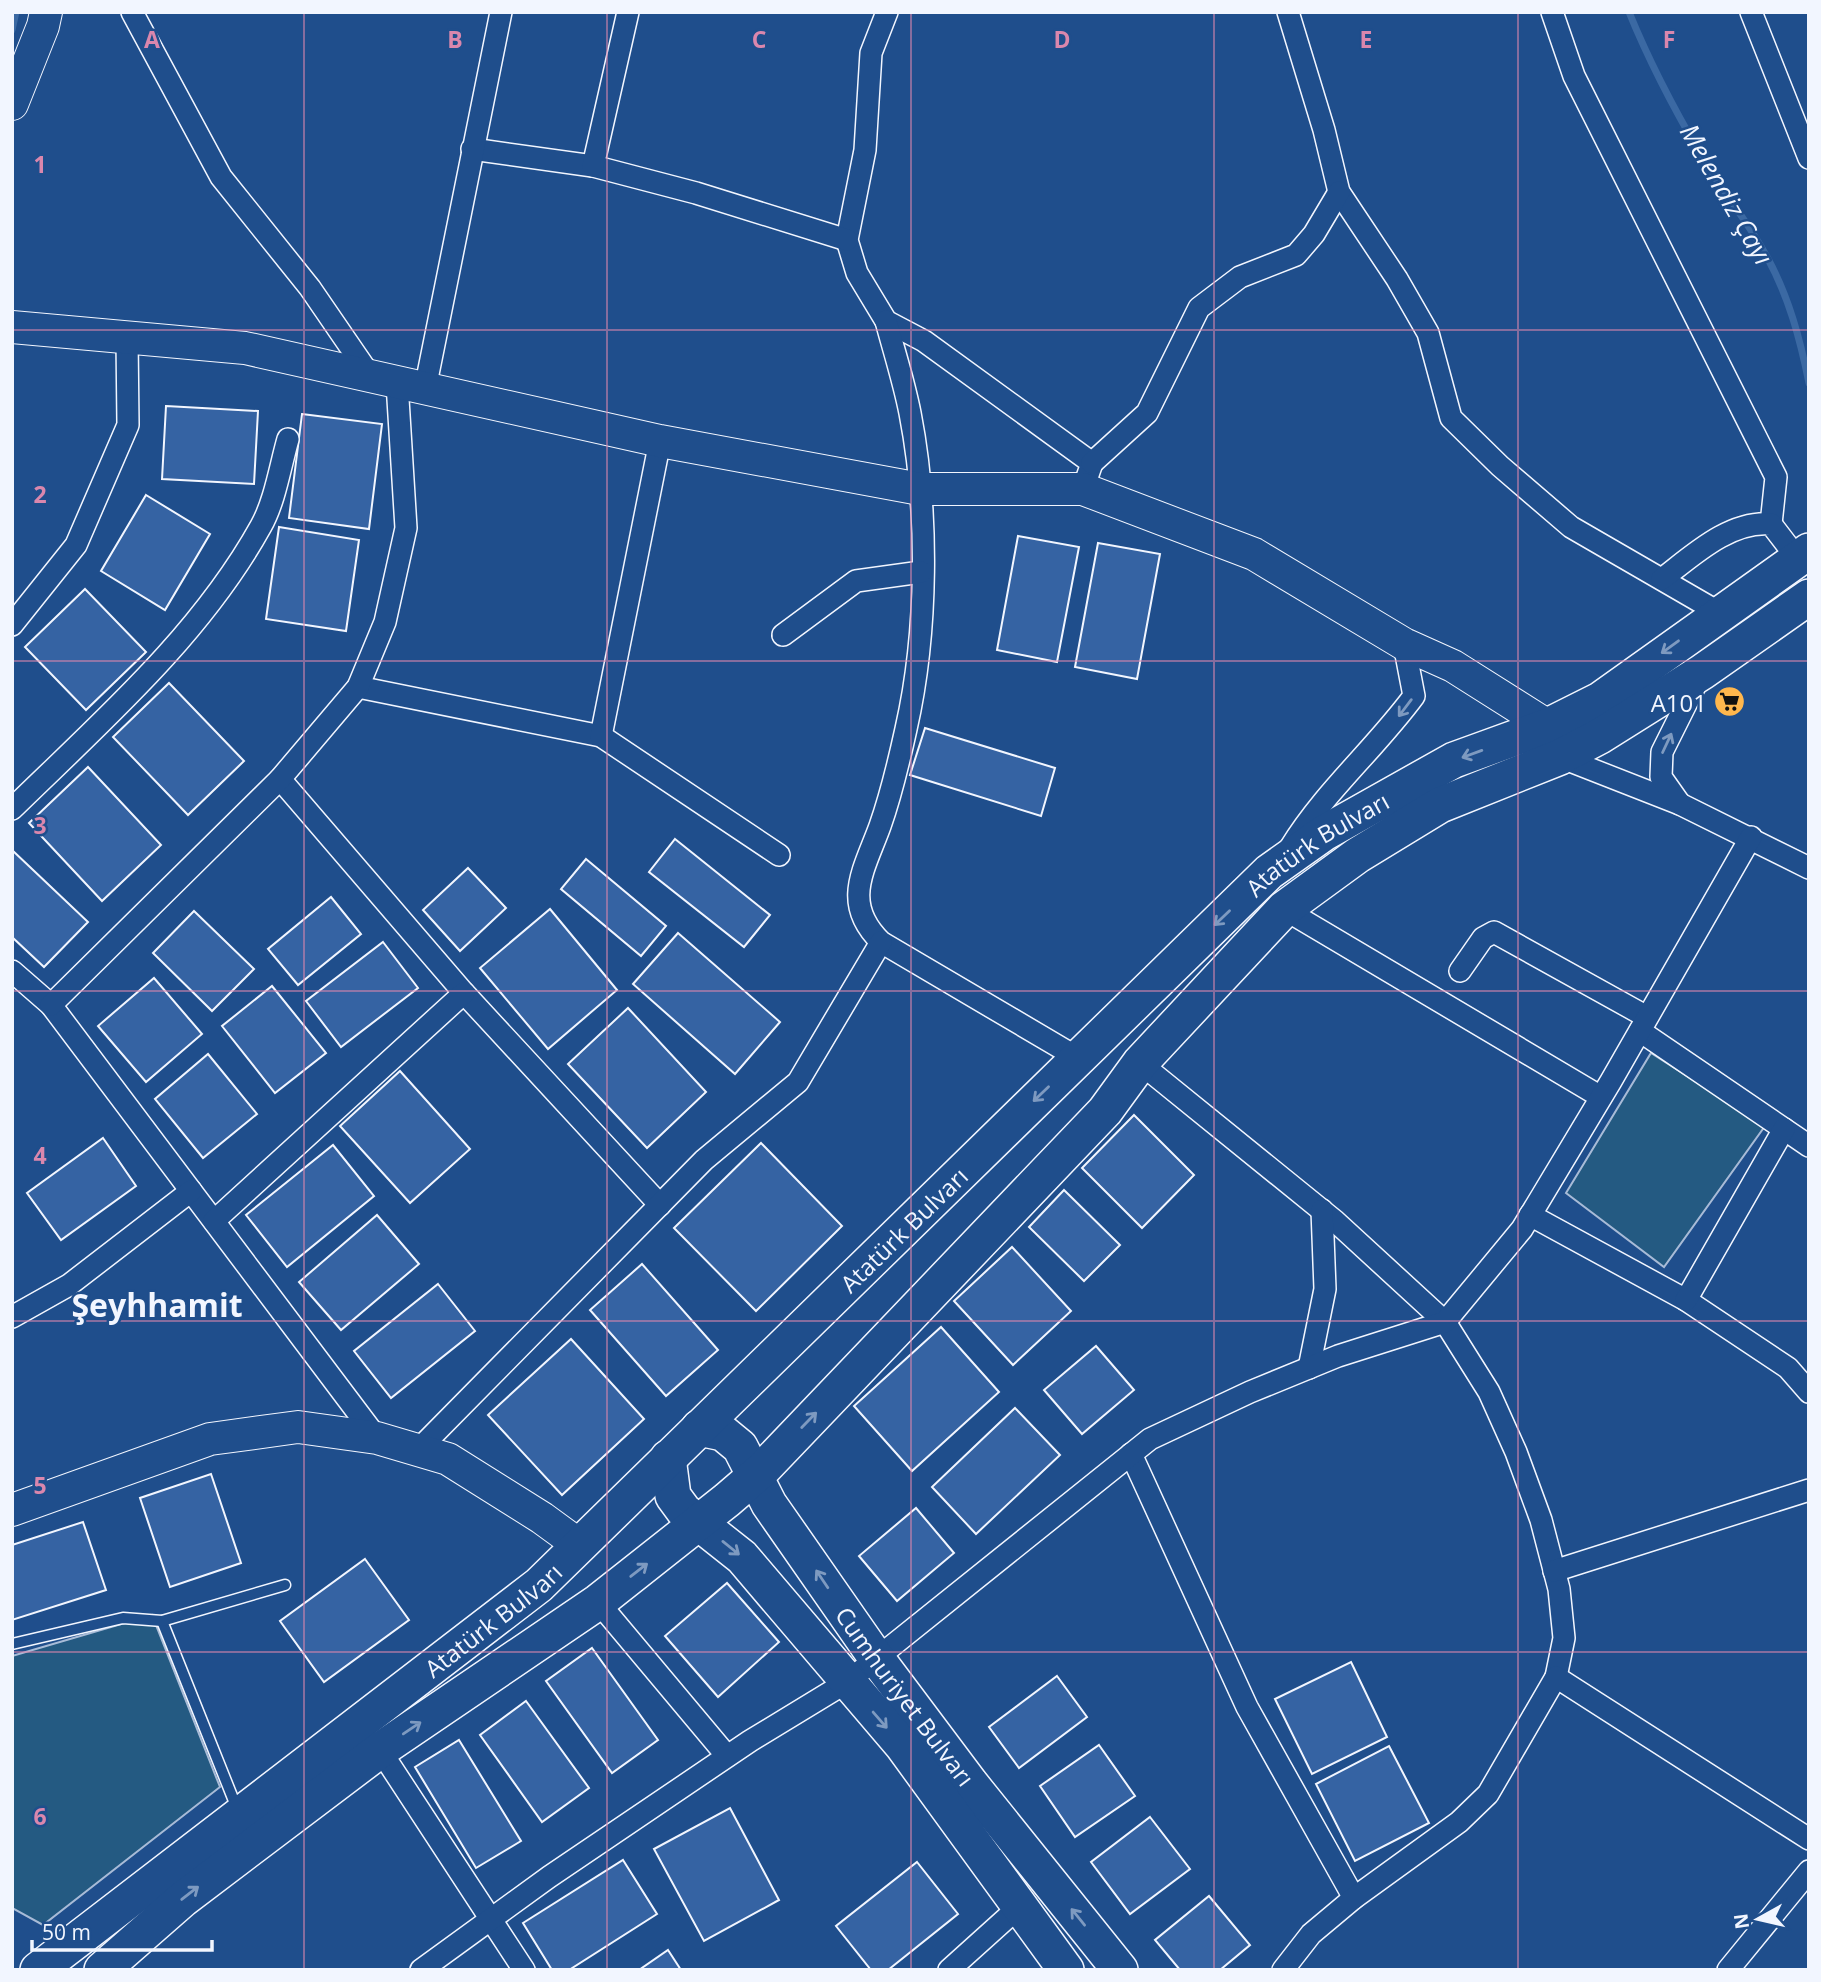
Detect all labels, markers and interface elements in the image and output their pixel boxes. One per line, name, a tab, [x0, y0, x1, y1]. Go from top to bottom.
text: A	[144, 23, 160, 55]
text: B	[447, 23, 463, 55]
text: C	[752, 23, 766, 55]
text: D	[1053, 23, 1071, 55]
text: E	[1360, 23, 1372, 55]
text: F	[1663, 23, 1675, 55]
water label: Melendiz Çayı	[1672, 117, 1782, 271]
text: 1	[33, 148, 47, 180]
text: 2	[33, 478, 47, 510]
one-way arrow	[1661, 640, 1680, 654]
supermarket icon: A101	[1713, 685, 1747, 719]
place label: A101	[1651, 686, 1707, 719]
one-way arrow	[1398, 699, 1413, 718]
one-way arrow	[1661, 733, 1674, 754]
one-way arrow	[1461, 749, 1483, 761]
street label: Atatürk Bulvarı	[1238, 784, 1394, 903]
text: 3	[33, 809, 47, 841]
one-way arrow	[1213, 909, 1230, 926]
one-way arrow	[1033, 1085, 1050, 1102]
text: 4	[33, 1139, 47, 1171]
street label: Atatürk Bulvarı	[832, 1159, 974, 1299]
district label: Şeyhhamit	[71, 1283, 243, 1326]
one-way arrow	[801, 1412, 818, 1429]
text: 5	[33, 1469, 47, 1501]
one-way arrow	[722, 1540, 740, 1556]
street label: Atatürk Bulvarı	[417, 1555, 569, 1684]
one-way arrow	[629, 1563, 648, 1578]
one-way arrow	[815, 1570, 829, 1589]
street label: Cumhuriyet Bulvarı	[829, 1600, 983, 1792]
one-way arrow	[872, 1711, 888, 1729]
one-way arrow	[402, 1721, 421, 1735]
text: 6	[33, 1800, 47, 1832]
north arrow	[1723, 1884, 1793, 1954]
one-way arrow	[181, 1886, 199, 1901]
one-way arrow	[1070, 1908, 1085, 1926]
scale bar	[32, 1909, 212, 1953]
text: N	[1727, 1912, 1755, 1931]
text: 50 m	[42, 1918, 91, 1946]

